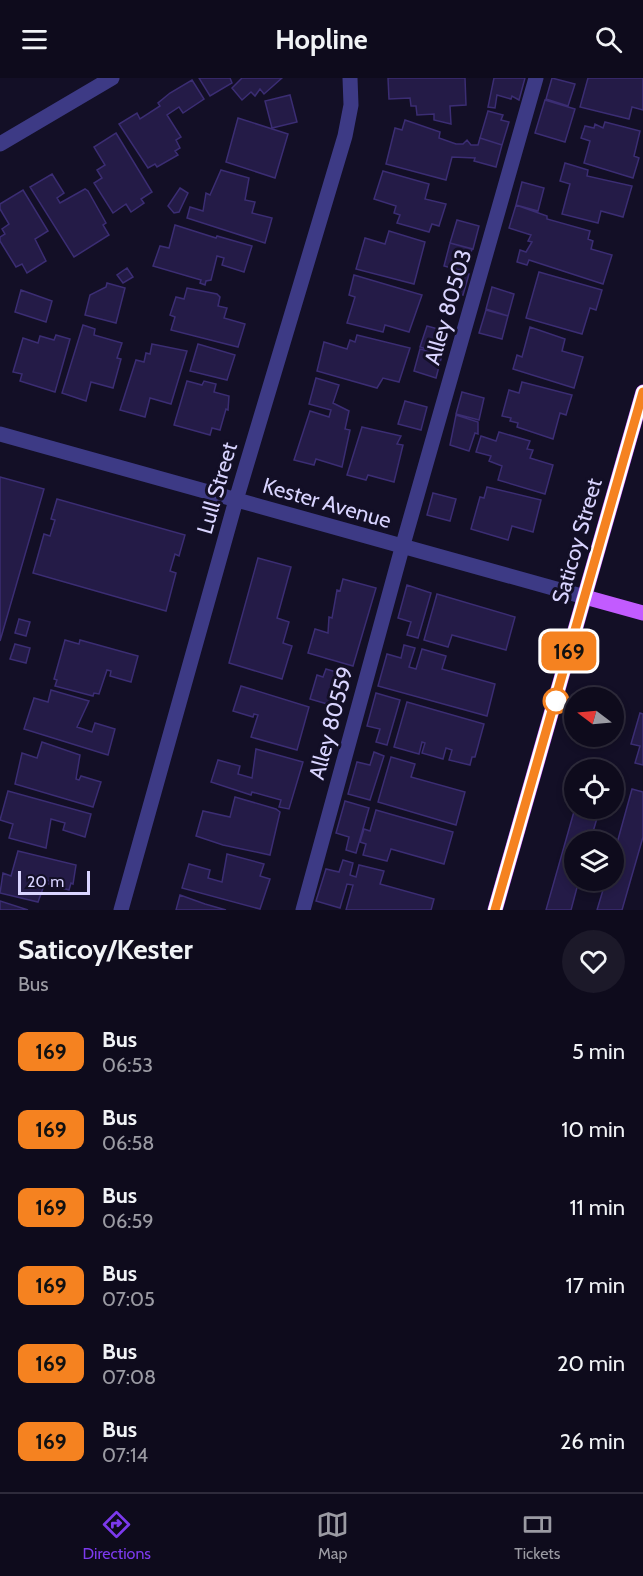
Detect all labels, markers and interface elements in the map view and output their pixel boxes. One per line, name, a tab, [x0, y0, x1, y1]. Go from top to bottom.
icon: menu	[18, 23, 51, 56]
text: Hopline	[275, 23, 368, 56]
icon: search	[592, 23, 625, 56]
street label: Alley 80503	[419, 246, 477, 368]
street label: Lull Street	[191, 438, 243, 537]
street label: Kester Avenue	[260, 472, 394, 534]
street label: Saticoy Street	[546, 474, 608, 607]
line badge: 169	[534, 632, 604, 670]
text: 169	[553, 639, 585, 664]
street label: Alley 80559	[303, 664, 359, 782]
north arrow	[564, 687, 624, 747]
map controls	[564, 687, 624, 891]
unlabelled marker	[543, 688, 569, 714]
button: locate	[564, 759, 624, 819]
button: layers	[564, 831, 624, 891]
scale bar	[18, 868, 90, 896]
text: 20 m	[27, 872, 64, 891]
button: heart	[562, 930, 625, 993]
text: Saticoy/Kester	[18, 932, 193, 966]
text: Bus	[18, 972, 49, 996]
text: Bus	[102, 1026, 137, 1053]
text: 5 min	[572, 1038, 625, 1065]
text: 169	[35, 1039, 67, 1064]
text: 06:53	[102, 1053, 153, 1077]
text: Bus	[102, 1104, 137, 1131]
text: 10 min	[561, 1116, 625, 1143]
text: 169	[35, 1117, 67, 1142]
text: 06:58	[102, 1131, 154, 1155]
text: Bus	[102, 1182, 137, 1209]
text: 11 min	[569, 1194, 625, 1221]
text: 169	[35, 1195, 67, 1220]
text: 06:59	[102, 1209, 154, 1233]
text: Bus	[102, 1260, 137, 1287]
text: 17 min	[566, 1272, 625, 1299]
text: 169	[35, 1273, 67, 1298]
text: 07:05	[102, 1287, 155, 1311]
text: Bus	[102, 1338, 137, 1365]
text: 20 min	[557, 1350, 625, 1377]
text: 169	[35, 1351, 67, 1376]
text: 07:08	[102, 1365, 156, 1389]
text: Bus	[102, 1416, 137, 1443]
text: 26 min	[560, 1428, 625, 1455]
text: 169	[35, 1429, 67, 1454]
text: 07:14	[102, 1443, 148, 1467]
tab: Directions	[83, 1508, 151, 1563]
tab: Map	[316, 1508, 349, 1563]
tab: Tickets	[514, 1508, 560, 1563]

